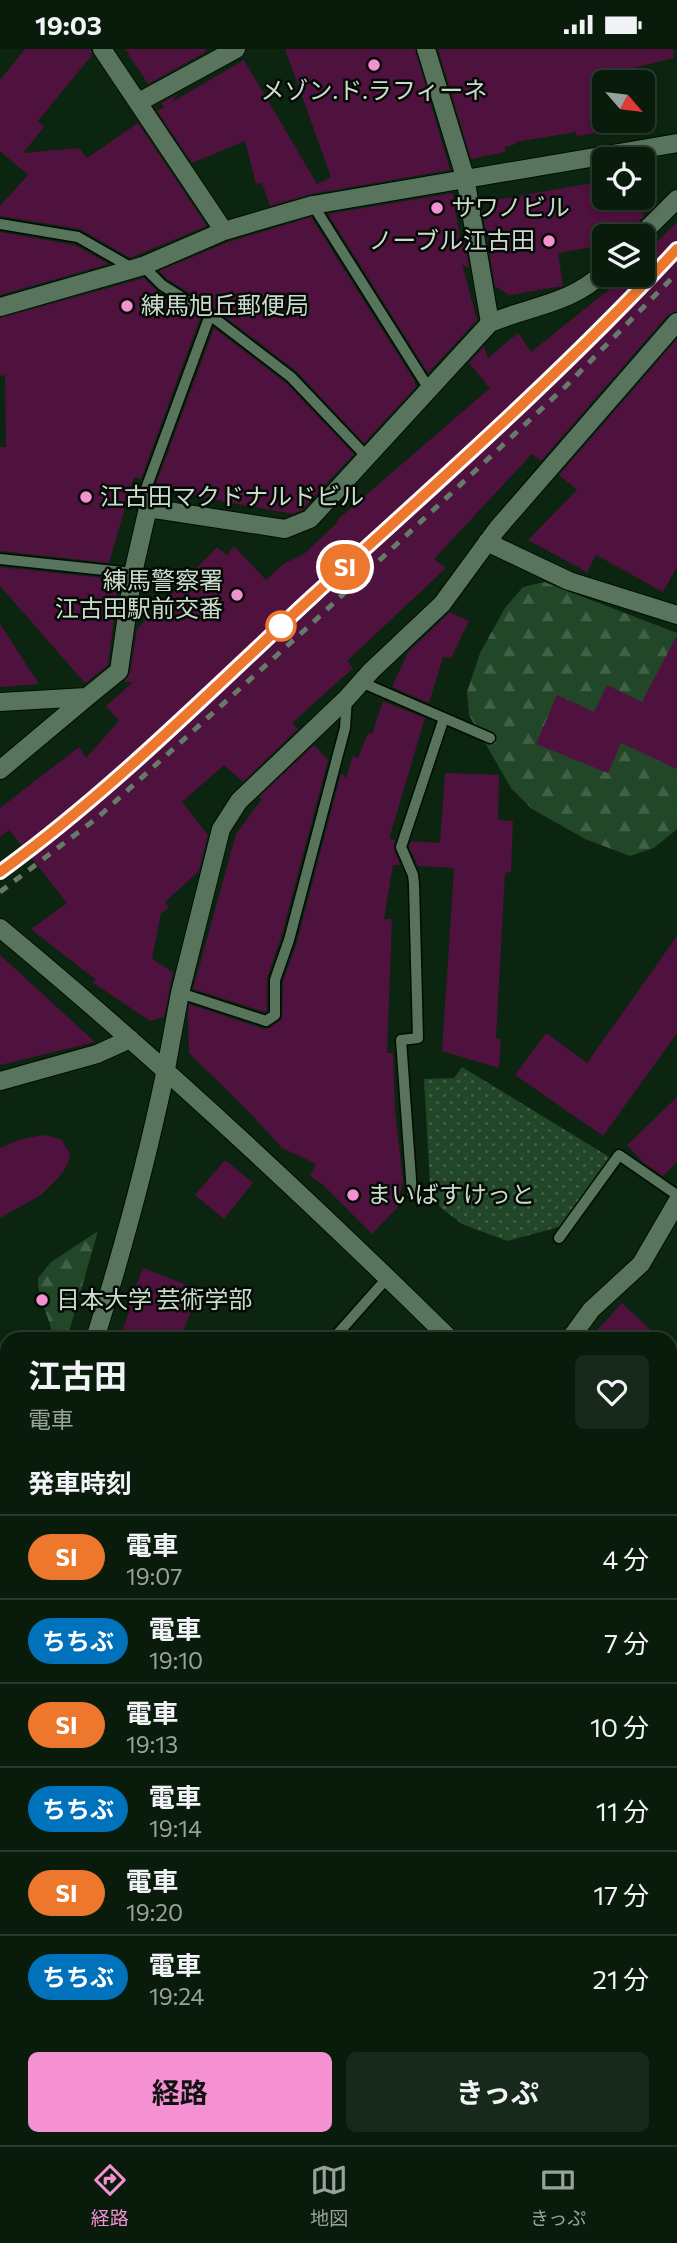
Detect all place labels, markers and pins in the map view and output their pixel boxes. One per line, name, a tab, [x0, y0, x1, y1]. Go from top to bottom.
marker: メゾン.ド.ラフィーネ	[366, 57, 382, 73]
place label: メゾン.ド.ラフィーネ	[261, 75, 487, 104]
place label: サワノビル	[451, 192, 570, 221]
marker: サワノビル	[429, 200, 445, 216]
place label: ノーブル江古田	[368, 225, 535, 254]
marker: ノーブル江古田	[541, 233, 557, 249]
place label: 練馬旭丘郵便局	[141, 290, 309, 319]
marker: 練馬旭丘郵便局	[119, 298, 135, 314]
place label: 江古田マクドナルドビル	[100, 481, 364, 510]
marker: 江古田マクドナルドビル	[78, 489, 94, 505]
place label: 練馬警察署 江古田駅前交番	[55, 565, 223, 622]
marker: 練馬警察署 江古田駅前交番	[229, 587, 245, 603]
unlabelled marker	[266, 611, 296, 641]
place label: まいばすけっと	[367, 1179, 535, 1208]
marker: まいばすけっと	[345, 1187, 361, 1203]
place label: 日本大学 芸術学部	[56, 1284, 253, 1313]
marker: 日本大学 芸術学部	[34, 1292, 50, 1308]

